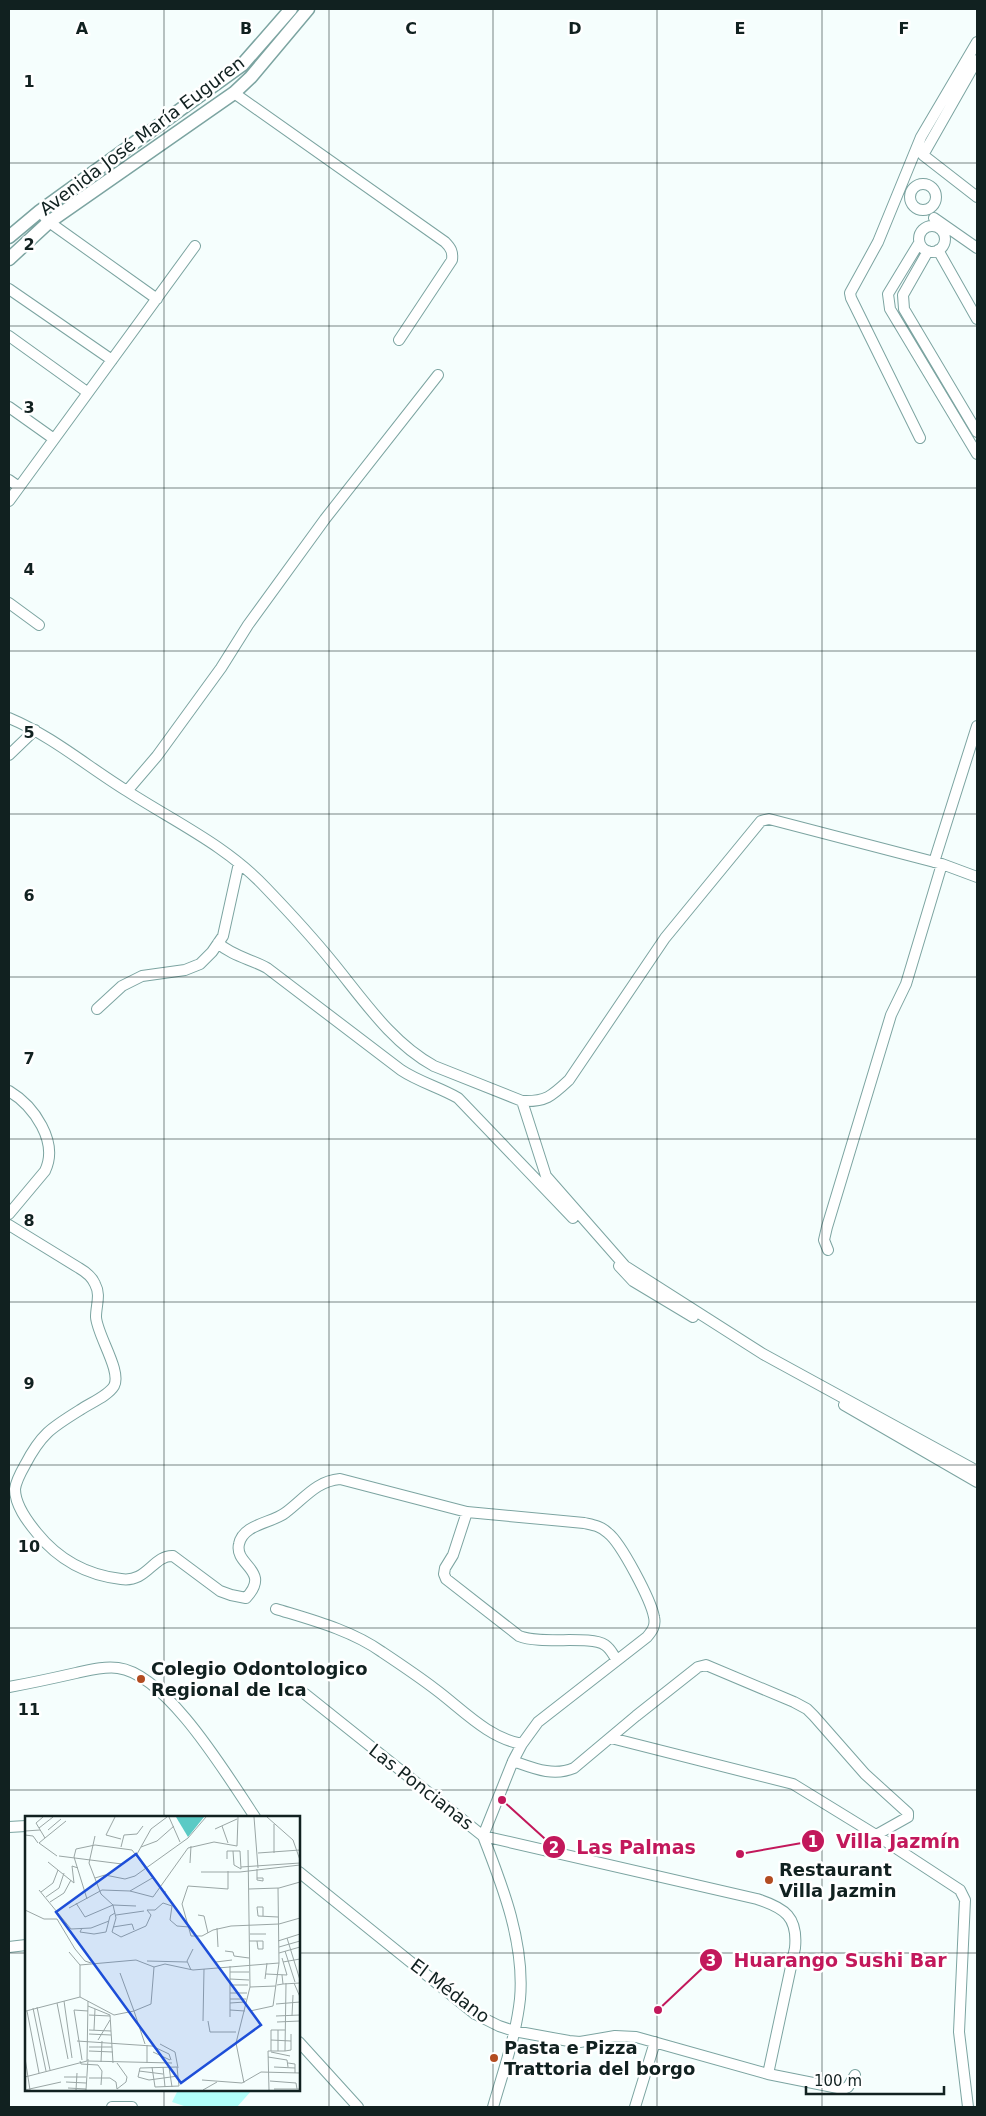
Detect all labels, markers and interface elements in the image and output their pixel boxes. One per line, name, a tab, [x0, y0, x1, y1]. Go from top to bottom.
text: A	[76, 19, 89, 38]
text: B	[240, 19, 252, 38]
text: C	[405, 19, 417, 38]
text: D	[568, 19, 582, 38]
text: E	[735, 19, 745, 38]
text: F	[899, 19, 909, 38]
street label: Avenida José María Euguren	[35, 52, 248, 219]
text: 1	[23, 72, 35, 91]
text: 2	[23, 235, 35, 254]
text: 3	[23, 398, 35, 417]
text: 4	[23, 560, 35, 579]
text: 5	[23, 723, 35, 742]
text: 6	[23, 886, 35, 905]
text: 7	[23, 1049, 35, 1068]
text: 8	[23, 1211, 35, 1230]
text: 9	[23, 1374, 35, 1393]
text: 10	[18, 1537, 40, 1556]
place label: Colegio Odontologico Regional de Ica	[151, 1658, 368, 1700]
marker: Colegio Odontologico Regional de Ica	[135, 1673, 147, 1685]
text: 11	[18, 1700, 40, 1719]
street label: Las Poncianas	[365, 1739, 478, 1834]
inset map	[25, 1816, 300, 2091]
callout: Villa Jazmín	[801, 1824, 970, 1858]
callout: Las Palmas	[542, 1830, 706, 1864]
text: Villa Jazmín	[836, 1830, 960, 1852]
text: 1	[808, 1833, 818, 1851]
text: Las Palmas	[576, 1836, 696, 1858]
text: 2	[549, 1839, 559, 1857]
place label: Restaurant Villa Jazmin	[779, 1859, 897, 1901]
marker: Restaurant Villa Jazmin	[763, 1874, 775, 1886]
callout: Huarango Sushi Bar	[699, 1943, 957, 1977]
text: Huarango Sushi Bar	[733, 1949, 947, 1971]
text: 3	[706, 1952, 716, 1970]
street label: El Médano	[407, 1954, 494, 2027]
place label: Pasta e Pizza Trattoria del borgo	[504, 2037, 695, 2079]
marker: Pasta e Pizza Trattoria del borgo	[488, 2052, 500, 2064]
scale bar	[806, 2064, 944, 2096]
text: 100 m	[814, 2072, 862, 2090]

